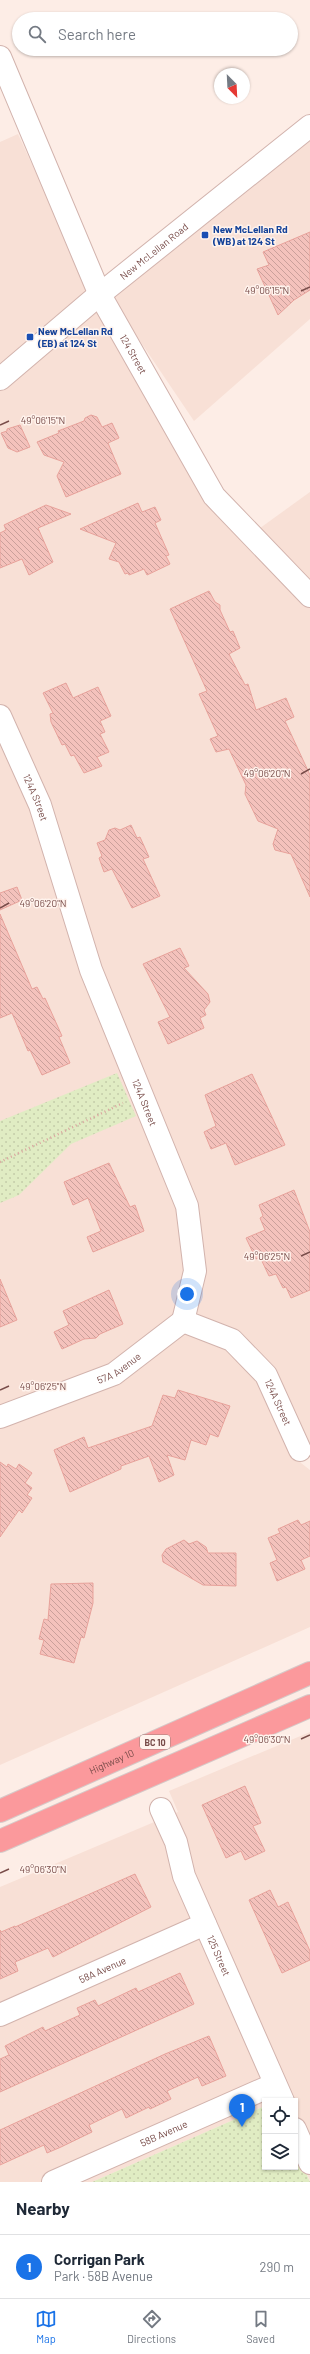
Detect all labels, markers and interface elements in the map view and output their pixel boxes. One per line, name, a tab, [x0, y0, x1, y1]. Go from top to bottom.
search box	[12, 12, 298, 56]
icon: search	[26, 23, 48, 45]
text: Search here	[58, 25, 136, 43]
north arrow	[214, 68, 250, 104]
street label: New McLellan Road	[117, 220, 190, 282]
place label: New McLellan Rd (WB) at 124 St	[212, 223, 288, 247]
marker: New McLellan Rd (WB) at 124 St	[200, 230, 210, 240]
text: 49°06'15"N	[245, 284, 289, 296]
place label: New McLellan Rd (EB) at 124 St	[37, 325, 113, 349]
marker: New McLellan Rd (EB) at 124 St	[25, 332, 35, 342]
street label: 124 Street	[117, 332, 150, 376]
text: 49°06'15"N	[21, 414, 65, 426]
text: 49°06'20"N	[243, 767, 291, 779]
street label: 124A Street	[21, 772, 51, 823]
text: 49°06'20"N	[19, 897, 67, 909]
street label: 124A Street	[130, 1077, 160, 1128]
text: 49°06'25"N	[244, 1250, 290, 1262]
your location	[177, 1284, 197, 1304]
street label: 57A Avenue	[95, 1350, 143, 1386]
street label: 124A Street	[263, 1377, 294, 1428]
text: 49°06'25"N	[20, 1380, 66, 1392]
text: 49°06'30"N	[244, 1733, 290, 1745]
road number: BC 10	[140, 1735, 170, 1749]
street label: Highway 10	[87, 1746, 136, 1777]
text: 49°06'30"N	[20, 1863, 66, 1875]
street label: 125 Street	[205, 1933, 233, 1978]
street label: 58A Avenue	[77, 1954, 128, 1985]
pin: 1	[229, 2094, 255, 2127]
map controls	[262, 2098, 298, 2170]
button: locate	[262, 2098, 298, 2134]
street label: 58B Avenue	[138, 2117, 189, 2149]
button: layers	[262, 2134, 298, 2170]
text: Nearby	[16, 2198, 70, 2218]
text: Corrigan Park	[54, 2250, 145, 2268]
text: 1	[27, 2259, 31, 2275]
text: 290 m	[260, 2259, 294, 2275]
text: Park · 58B Avenue	[54, 2268, 153, 2284]
tab: Map	[35, 2308, 57, 2345]
tab: Directions	[127, 2308, 176, 2345]
tab: Saved	[246, 2308, 275, 2345]

